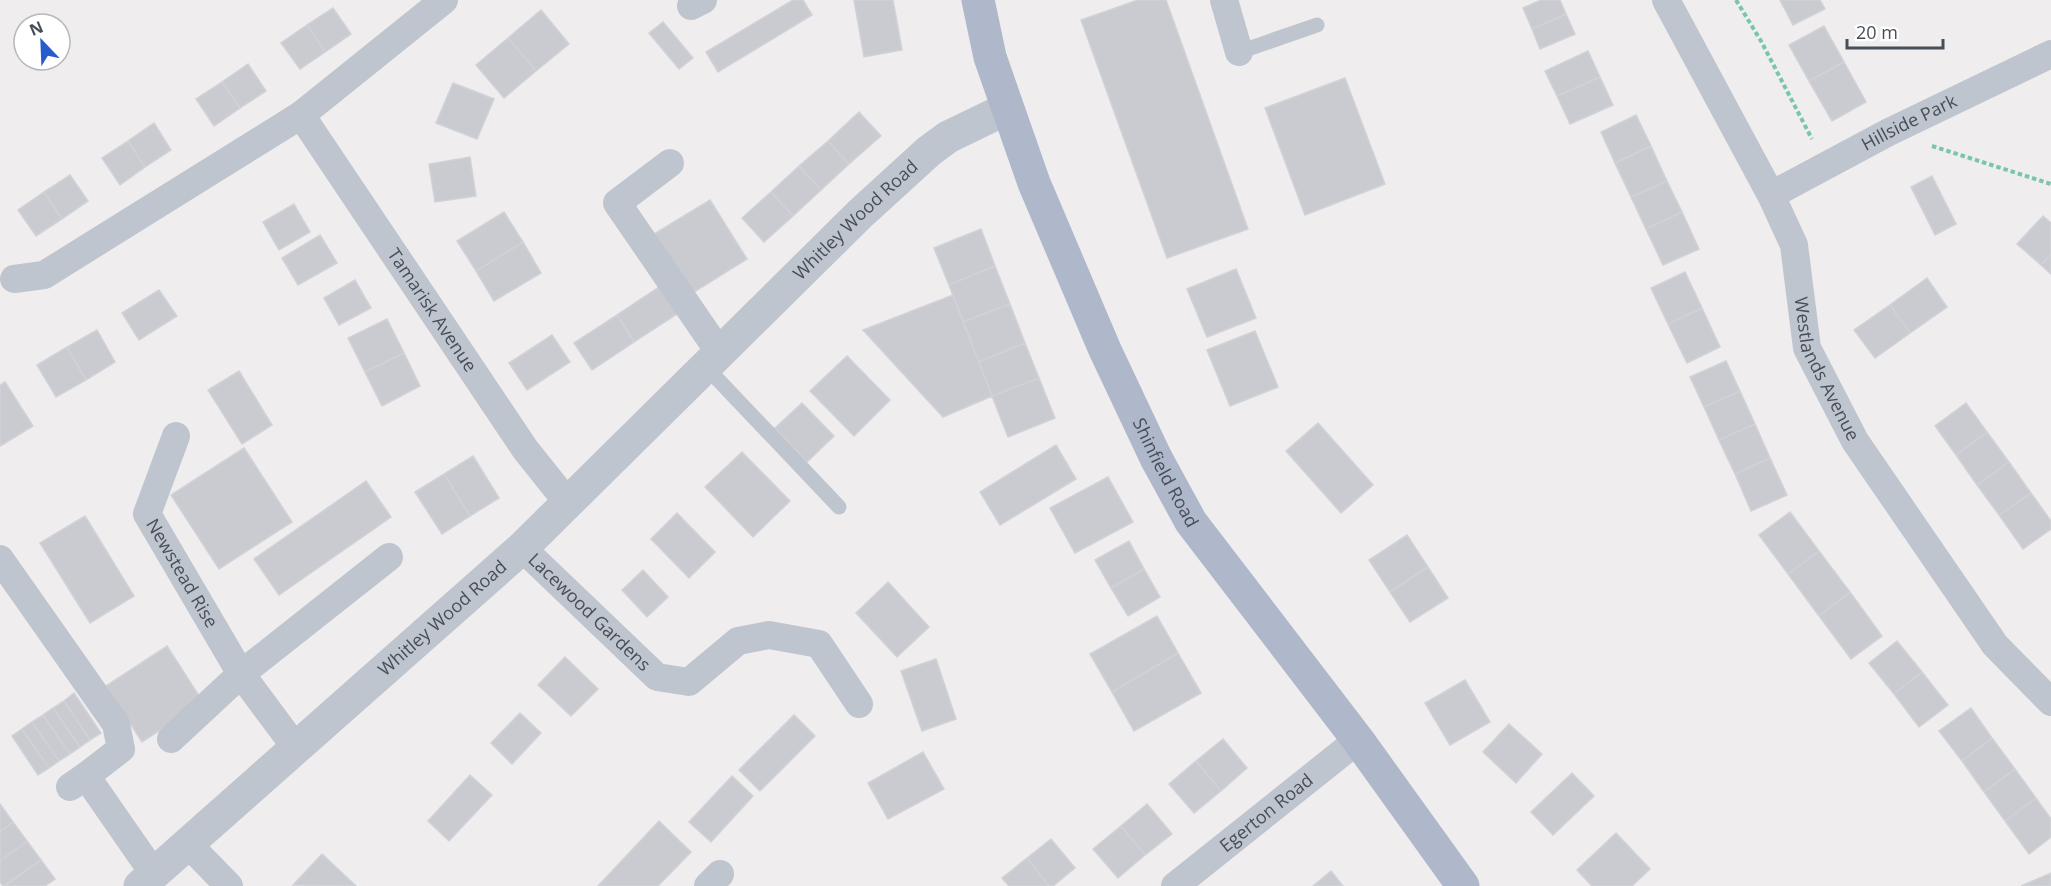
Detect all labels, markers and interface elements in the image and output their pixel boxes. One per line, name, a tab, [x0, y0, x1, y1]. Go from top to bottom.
north arrow	[12, 12, 72, 72]
scale bar	[1847, 12, 1943, 50]
text: N	[26, 16, 46, 41]
text: 20 m	[1856, 20, 1898, 44]
street label: Hillside Park	[1857, 88, 1961, 156]
street label: Whitley Wood Road	[787, 154, 923, 285]
street label: Tamarisk Avenue	[383, 243, 483, 376]
street label: Westlands Avenue	[1790, 295, 1866, 444]
street label: Shinfield Road	[1128, 414, 1205, 531]
street label: Newstead Rise	[141, 514, 224, 632]
street label: Lacewood Gardens	[524, 547, 656, 676]
street label: Whitley Wood Road	[373, 554, 511, 681]
street label: Egerton Road	[1214, 768, 1318, 857]

